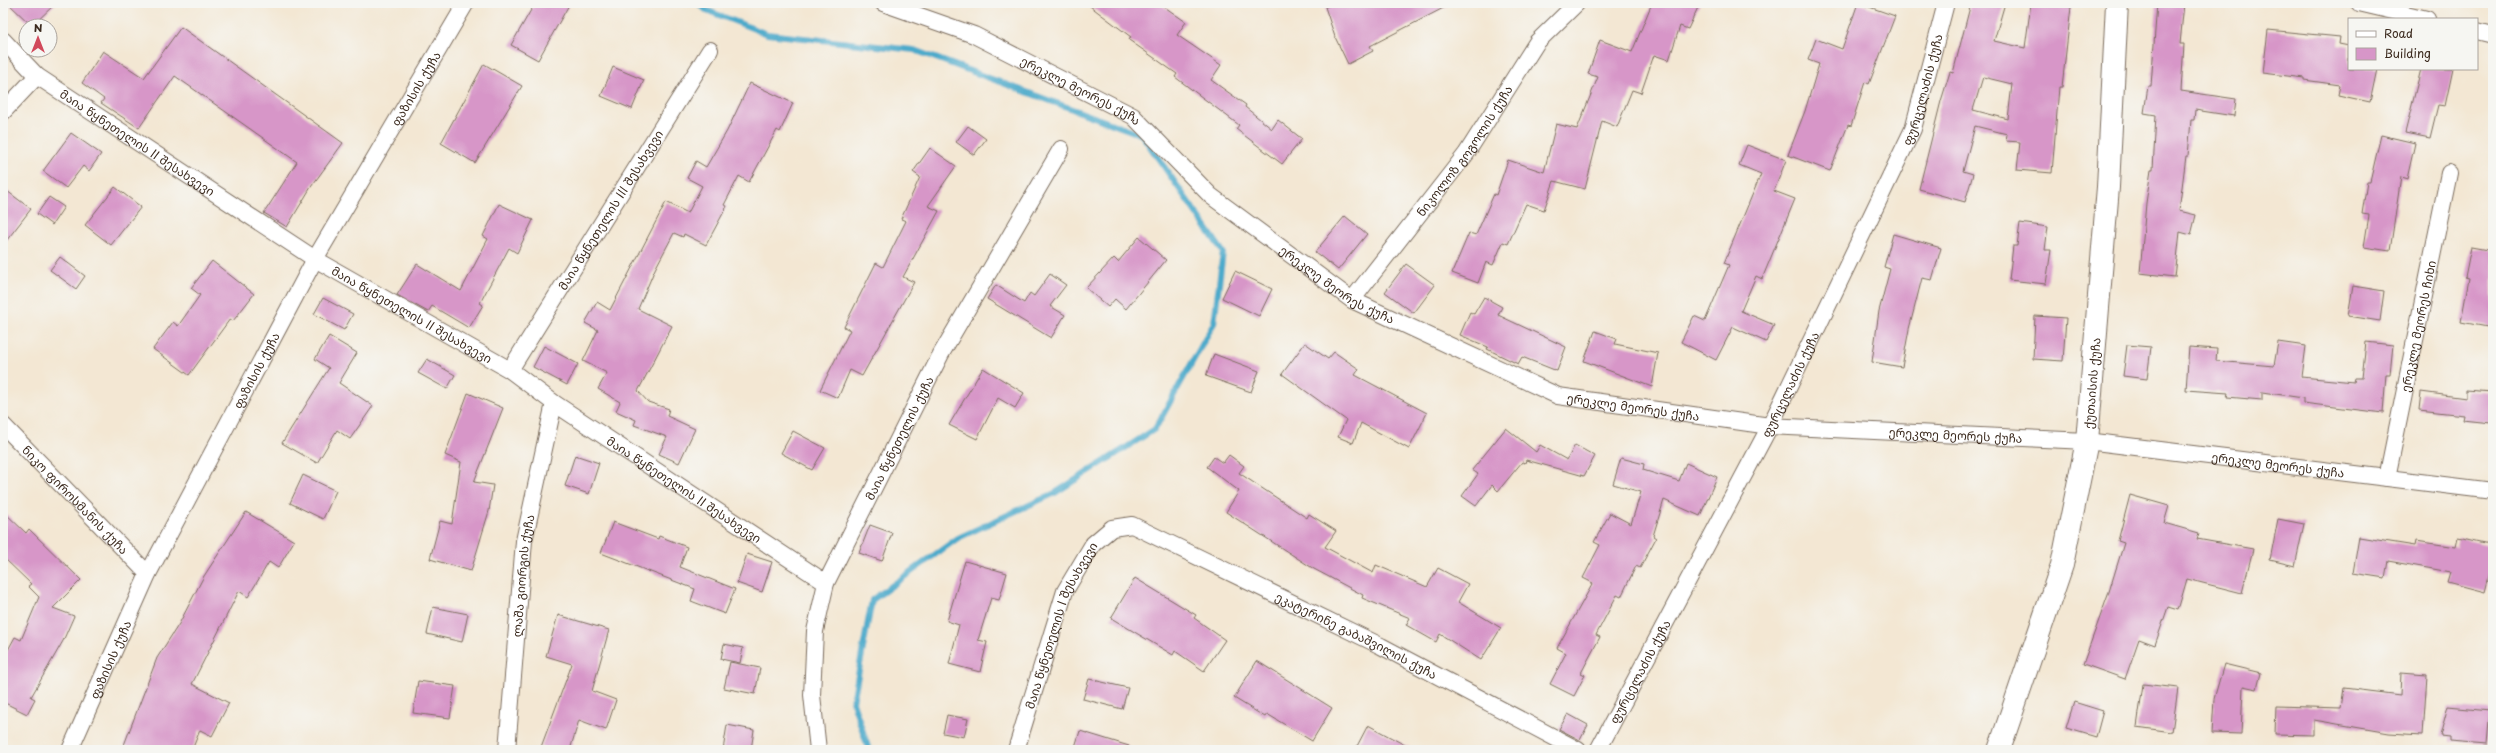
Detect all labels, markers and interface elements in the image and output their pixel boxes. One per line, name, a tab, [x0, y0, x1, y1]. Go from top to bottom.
north arrow	[18, 18, 58, 58]
legend	[2348, 18, 2478, 70]
text: N	[34, 19, 43, 36]
text: Road	[2384, 24, 2413, 42]
street label: ფურცელაძის ქუჩა	[1897, 32, 1947, 148]
text: Building	[2384, 44, 2431, 62]
street label: ფაზისის ქუჩა	[386, 48, 445, 129]
street label: ერეკლე მეორეს ქუჩა	[1018, 51, 1146, 129]
street label: ნიკოლოზ გოგოლის ქუჩა	[1412, 81, 1517, 220]
street label: მაია წყნეთელის II შესახვევი	[57, 85, 219, 200]
street label: მაია წყნეთელის III შესახვევი	[553, 126, 667, 293]
street label: ერეკლე მეორეს ქუჩა	[1276, 241, 1398, 328]
street label: ერეკლე მეორეს ჩიხი	[2396, 259, 2440, 394]
street label: მაია წყნეთელის II შესახვევი	[328, 261, 496, 367]
street label: ფაზისის ქუჩა	[228, 329, 284, 412]
street label: ფურცელაძის ქუჩა	[1757, 329, 1823, 440]
street label: ქუთაისის ქუჩა	[2079, 337, 2105, 430]
street label: მაია წყნეთელის ქუჩა	[860, 373, 938, 503]
street label: ერეკლე მეორეს ქუჩა	[1566, 388, 1701, 425]
street label: ერეკლე მეორეს ქუჩა	[1888, 423, 2023, 447]
street label: მაია წყნეთელის II შესახვევი	[603, 431, 765, 547]
street label: ნიკო ფიროსმანის ქუჩა	[18, 441, 133, 558]
street label: ერეკლე მეორეს ქუჩა	[2210, 447, 2345, 482]
street label: ლაშა გიორგის ქუჩა	[507, 513, 539, 638]
street label: მაია წყნეთელის I შესახვევი	[1020, 538, 1101, 711]
street label: ეკატერინე გაბაშვილის ქუჩა	[1272, 587, 1440, 683]
street label: ფურცელაძის ქუჩა	[1605, 616, 1675, 727]
street label: ფაზისის ქუჩა	[85, 617, 135, 702]

